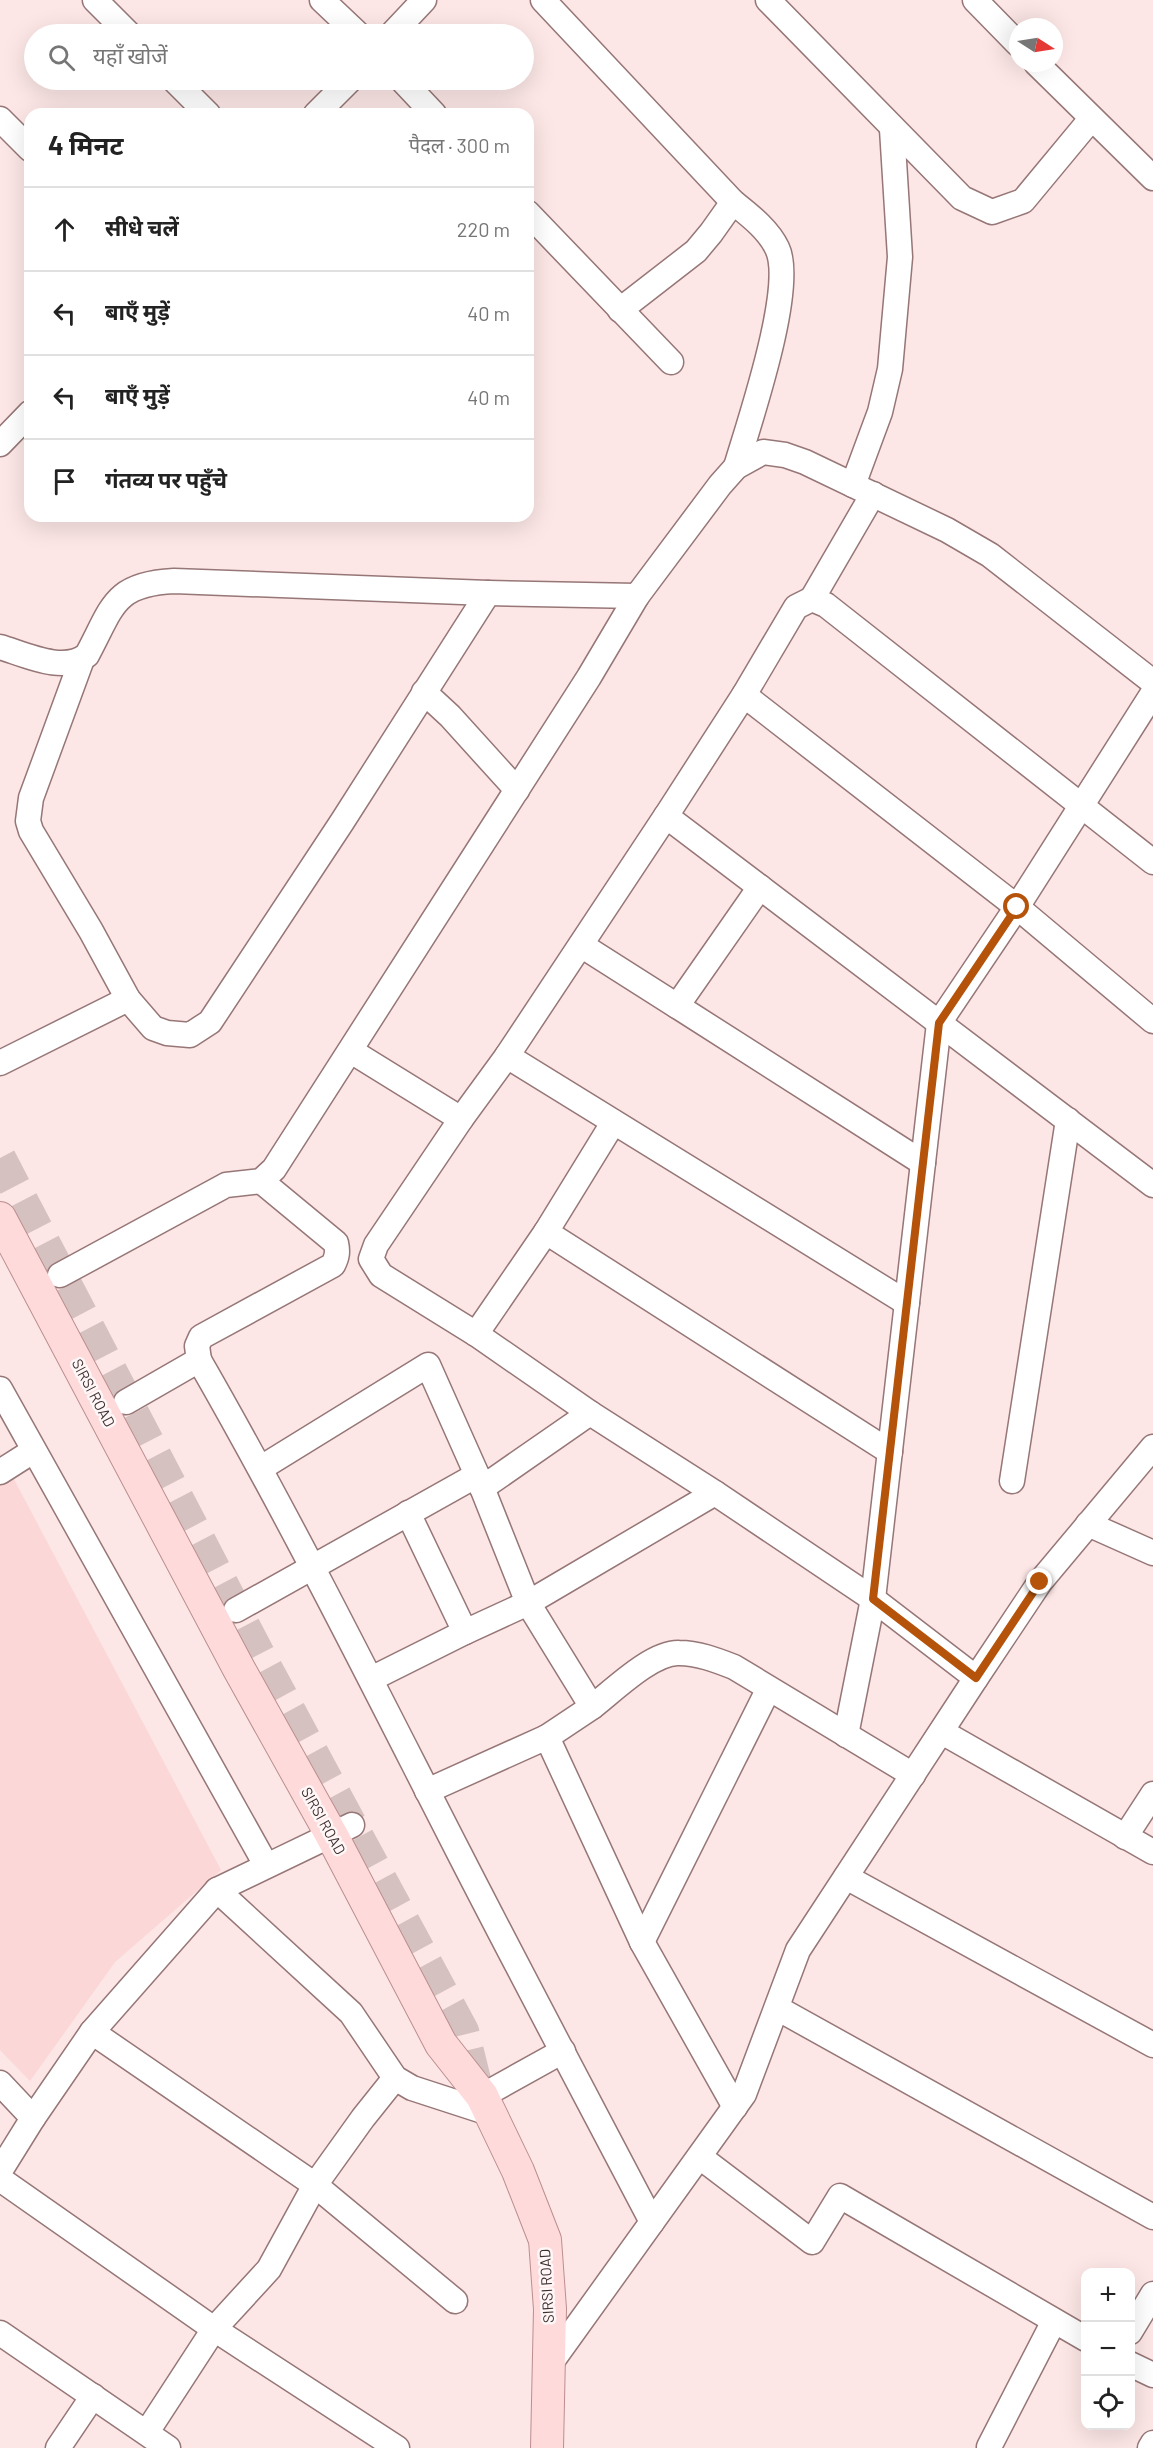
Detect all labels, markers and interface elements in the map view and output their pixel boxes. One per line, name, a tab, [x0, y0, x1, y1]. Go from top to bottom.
north arrow	[1009, 18, 1063, 72]
search box	[24, 24, 534, 90]
icon: search	[45, 41, 78, 74]
text: यहाँ खोजें	[93, 42, 168, 68]
text: 4 मिनट	[48, 129, 124, 160]
text: पैदल · 300 m	[409, 133, 510, 157]
icon: ahead	[48, 213, 81, 246]
text: सीधे चलें	[105, 214, 179, 240]
text: 220 m	[457, 217, 510, 241]
icon: left	[48, 297, 81, 330]
text: बाएँ मुड़ें	[105, 298, 170, 324]
text: 40 m	[467, 301, 510, 325]
icon: left	[48, 381, 81, 414]
text: बाएँ मुड़ें	[105, 382, 170, 408]
text: 40 m	[467, 385, 510, 409]
icon: arrive	[48, 465, 81, 498]
text: गंतव्य पर पहुँचे	[105, 466, 227, 492]
route start	[1003, 893, 1029, 919]
street label: SIRSI ROAD	[68, 1355, 119, 1430]
route end	[1026, 1568, 1052, 1594]
street label: SIRSI ROAD	[298, 1784, 350, 1857]
street label: SIRSI ROAD	[535, 2248, 557, 2324]
map controls	[1081, 2268, 1135, 2430]
button: +	[1081, 2268, 1135, 2322]
button: −	[1081, 2322, 1135, 2376]
button: locate	[1081, 2376, 1135, 2430]

